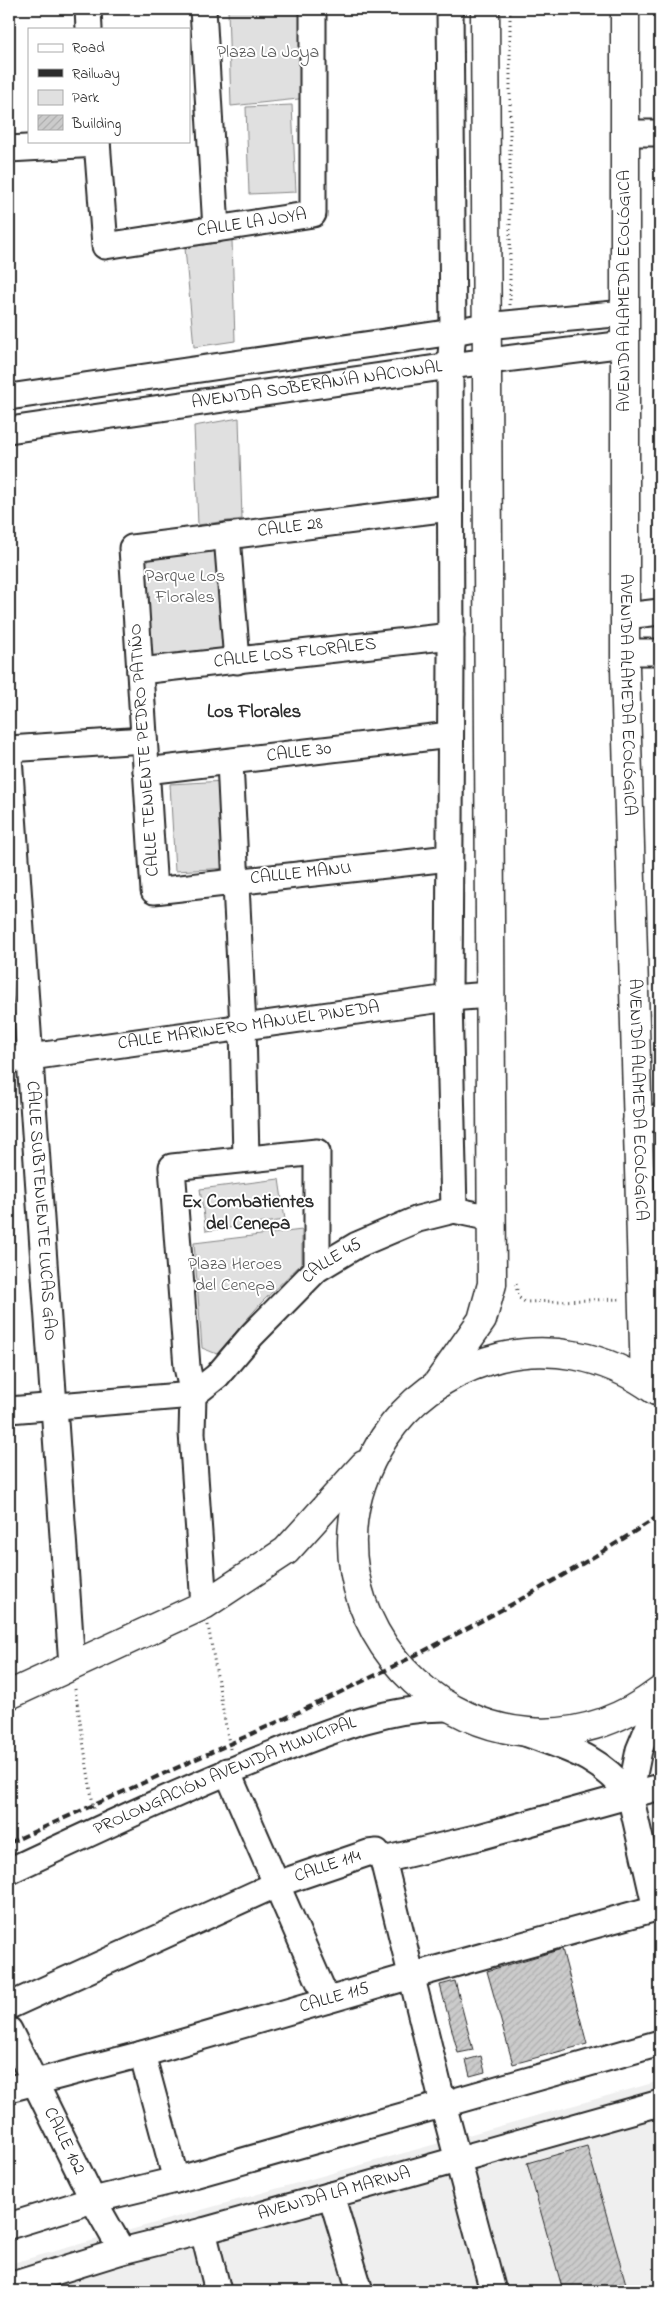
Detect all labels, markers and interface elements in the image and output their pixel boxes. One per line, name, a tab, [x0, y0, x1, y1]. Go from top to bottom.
legend	[28, 28, 190, 142]
text: Road	[72, 37, 105, 59]
park label: Plaza La Joya	[217, 40, 319, 66]
text: Railway	[72, 63, 120, 86]
text: Park	[72, 87, 100, 109]
text: Building	[71, 113, 121, 136]
street label: AVENIDA ALAMEDA ECOLÓGICA	[612, 170, 638, 412]
street label: CALLE LA JOYA	[195, 202, 309, 245]
street label: AVENIDA SOBERANÍA NACIONAL	[190, 354, 444, 416]
street label: CALLE 28	[256, 511, 325, 545]
park label: Parque Los Florales	[145, 564, 225, 611]
street label: AVENIDA ALAMEDA ECOLÓGICA	[612, 574, 642, 816]
street label: CALLE TENIENTE PEDRO PATIÑO	[123, 622, 167, 878]
street label: CALLE LOS FLORALES	[212, 631, 378, 676]
district label: Los Florales	[207, 699, 301, 726]
street label: CALLE 30	[265, 736, 333, 770]
street label: CALLLE MANU	[249, 856, 353, 892]
street label: AVENIDA ALAMEDA ECOLÓGICA	[621, 978, 653, 1221]
street label: CALLE MARINERO MANUEL PINEDA	[116, 995, 381, 1058]
street label: CALLE SUBTENIENTE LUCAS GAO	[18, 1080, 62, 1342]
district label: Ex Combatientes del Cenepa	[182, 1189, 315, 1238]
street label: CALLE 45	[296, 1232, 367, 1290]
park label: Plaza Heroes del Cenepa	[188, 1252, 282, 1299]
street label: PROLONGACIÓN AVENIDA MUNICIPAL	[89, 1710, 360, 1843]
street label: CALLE 114	[291, 1843, 365, 1890]
street label: CALLE 115	[297, 1976, 373, 2021]
street label: CALLE 102	[36, 2103, 92, 2179]
street label: AVENIDA LA MARINA	[255, 2160, 414, 2228]

